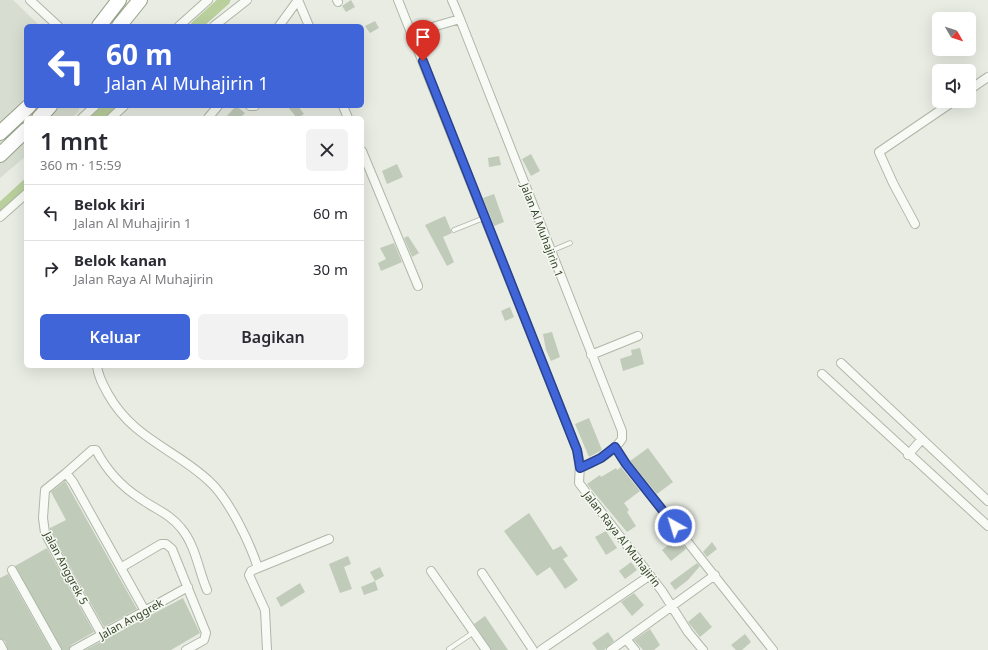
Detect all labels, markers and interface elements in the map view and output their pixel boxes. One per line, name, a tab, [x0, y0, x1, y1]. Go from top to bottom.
north arrow	[932, 12, 976, 56]
map controls	[932, 12, 976, 108]
pin	[406, 20, 440, 61]
icon: arrive	[412, 26, 434, 48]
text: 60 m	[106, 35, 173, 73]
icon: left	[40, 40, 92, 92]
button: sound	[932, 64, 976, 108]
text: Jalan Al Muhajirin 1	[106, 71, 269, 95]
text: 1 mnt	[40, 124, 108, 157]
button: close	[306, 129, 348, 171]
text: 360 m · 15:59	[40, 156, 121, 174]
street label: Jalan Al Muhajirin 1	[517, 180, 567, 279]
text: Belok kiri	[74, 194, 145, 214]
icon: left	[40, 202, 62, 224]
text: 60 m	[313, 203, 348, 223]
text: Jalan Al Muhajirin 1	[74, 214, 191, 232]
text: Belok kanan	[74, 250, 167, 270]
icon: right	[40, 258, 62, 280]
text: 30 m	[313, 259, 348, 279]
text: Jalan Raya Al Muhajirin	[74, 270, 213, 288]
button: Keluar	[40, 314, 190, 360]
button: Bagikan	[198, 314, 348, 360]
street label: Jalan Raya Al Muhajirin	[580, 487, 665, 590]
position arrow	[654, 505, 696, 547]
street label: Jalan Anggrek 5	[40, 528, 92, 607]
street label: Jalan Anggrek	[95, 595, 166, 643]

